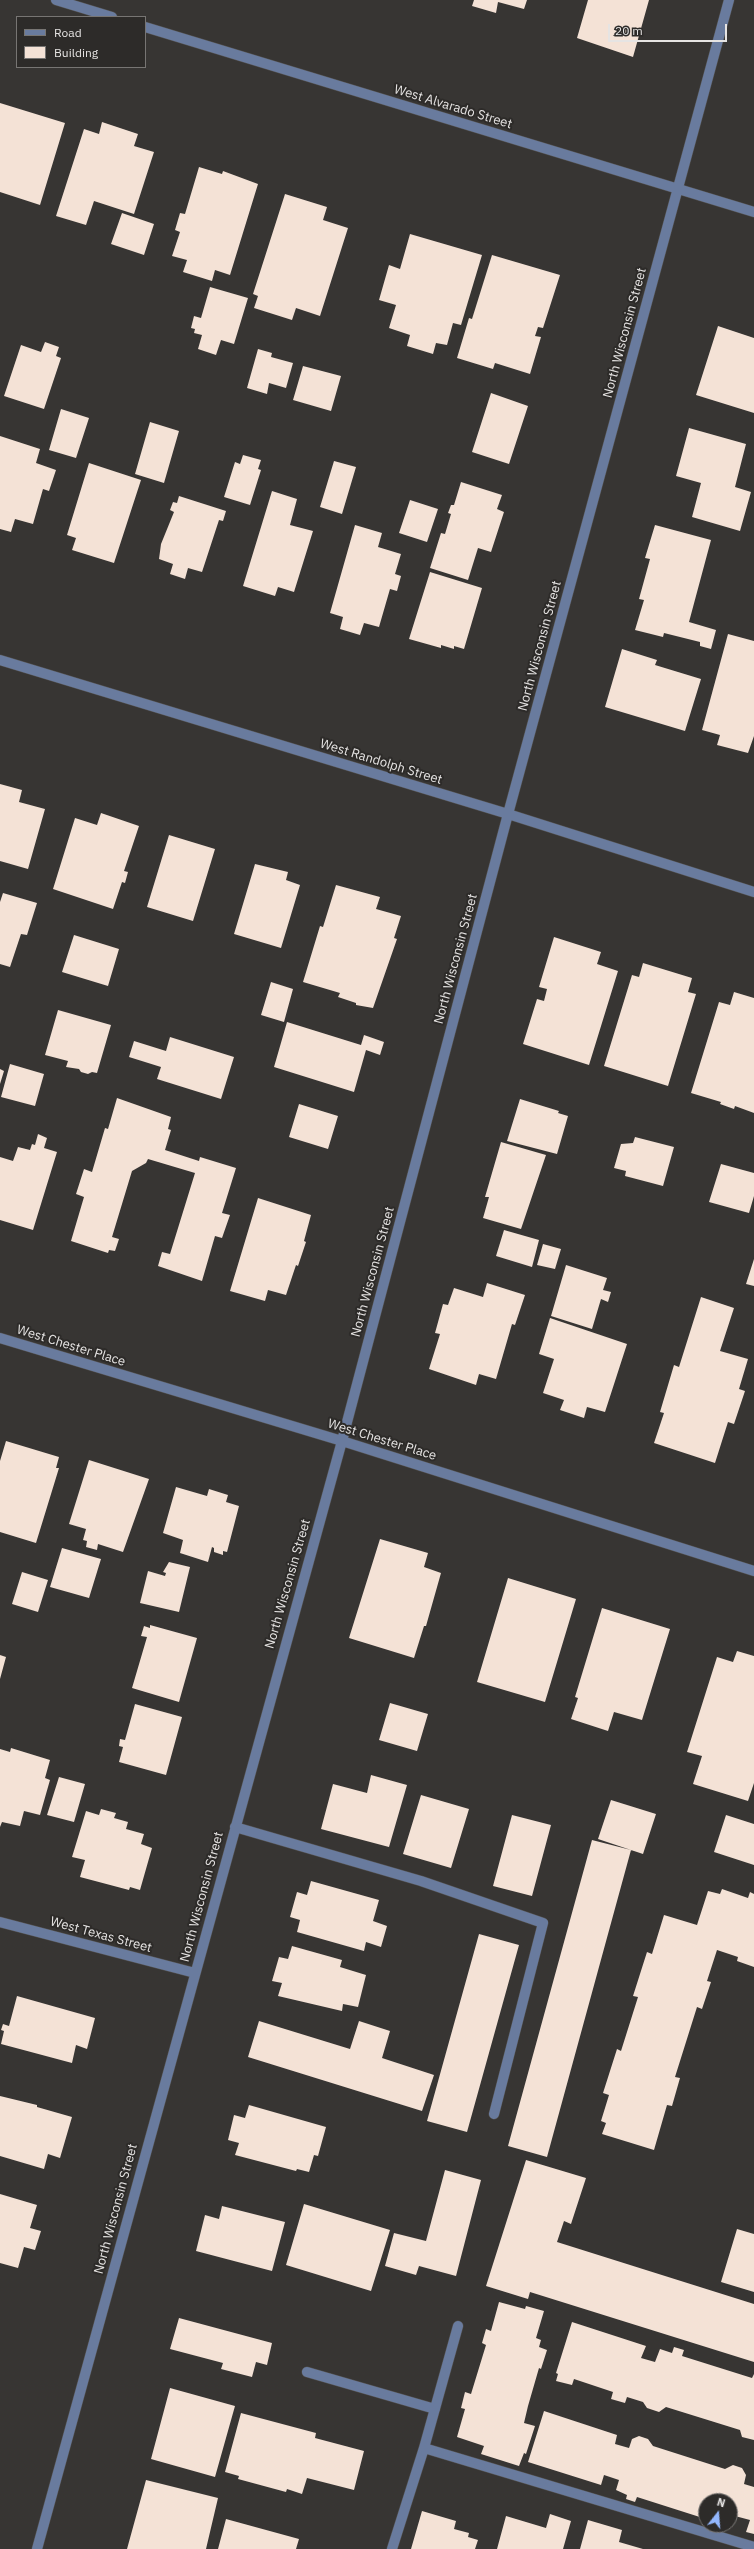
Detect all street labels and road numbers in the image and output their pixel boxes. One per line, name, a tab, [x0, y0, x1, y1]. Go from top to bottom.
street label: West Alvarado Street	[392, 82, 514, 132]
street label: North Wisconsin Street	[600, 266, 650, 400]
street label: North Wisconsin Street	[515, 579, 565, 713]
street label: West Randolph Street	[318, 736, 444, 788]
street label: North Wisconsin Street	[431, 892, 481, 1026]
street label: North Wisconsin Street	[348, 1205, 398, 1339]
street label: West Chester Place	[15, 1322, 127, 1370]
street label: West Chester Place	[326, 1416, 438, 1464]
street label: North Wisconsin Street	[262, 1517, 314, 1651]
street label: North Wisconsin Street	[177, 1830, 227, 1964]
street label: West Texas Street	[48, 1914, 154, 1956]
street label: North Wisconsin Street	[91, 2142, 141, 2276]

